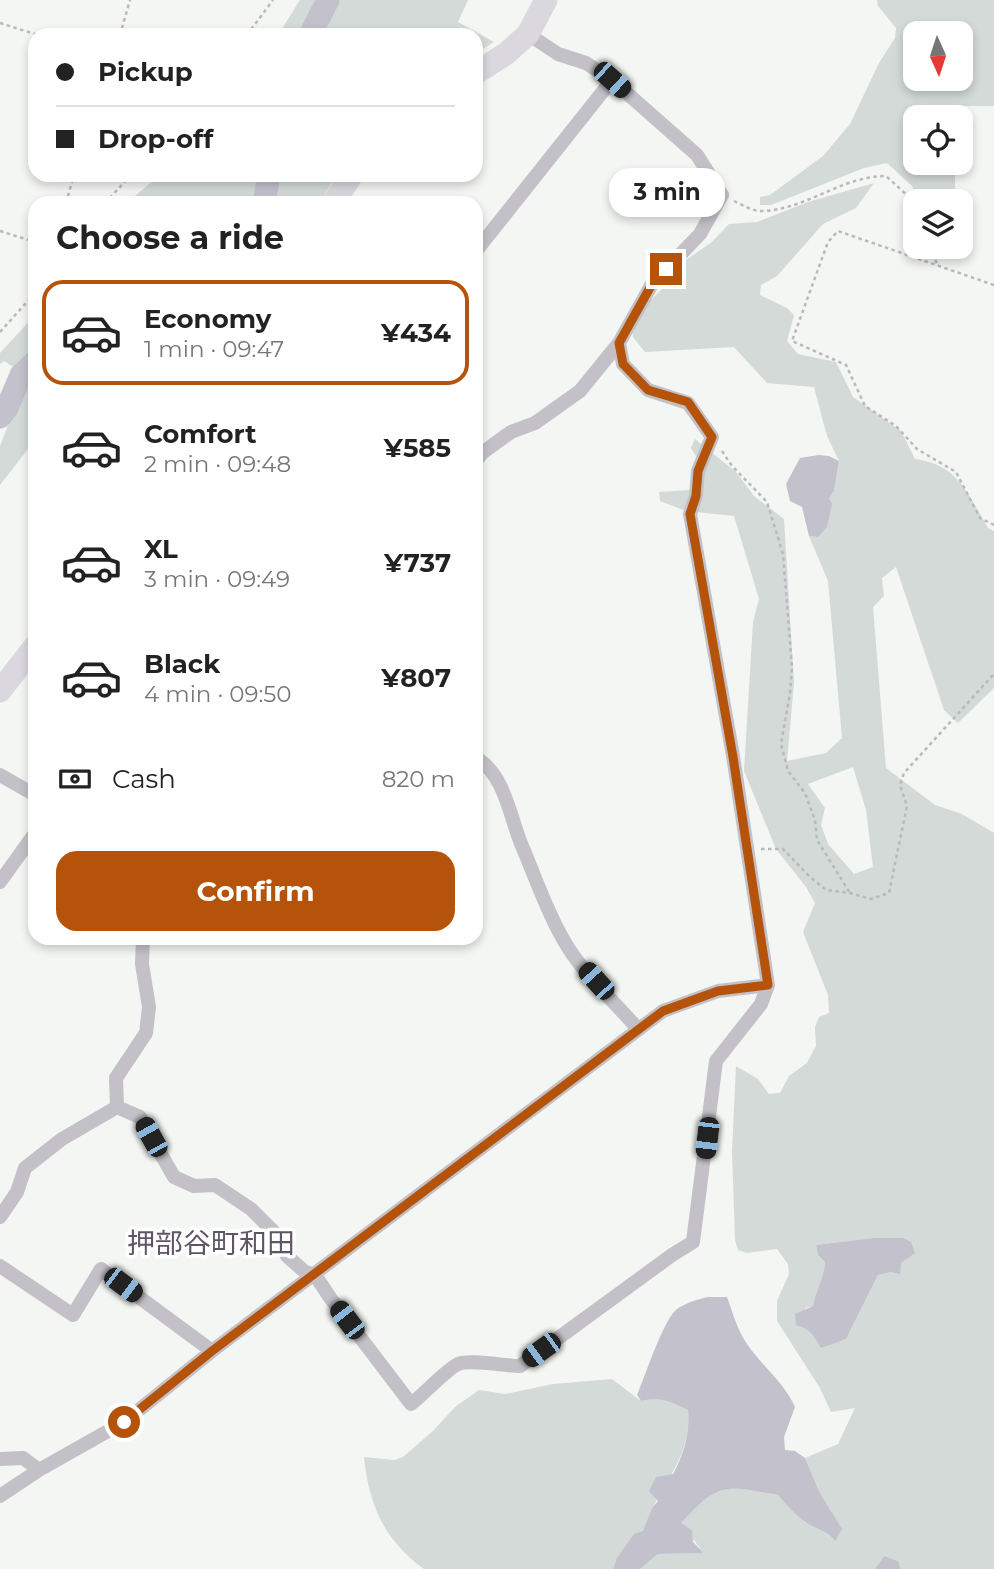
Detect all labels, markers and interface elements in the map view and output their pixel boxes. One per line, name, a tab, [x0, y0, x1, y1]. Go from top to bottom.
north arrow	[903, 21, 973, 91]
map controls	[903, 21, 973, 259]
text: Pickup	[98, 56, 193, 88]
car	[590, 58, 635, 102]
button: locate	[903, 105, 973, 175]
text: Drop-off	[98, 123, 213, 155]
callout: 3 min	[608, 168, 724, 216]
text: 3 min	[633, 178, 701, 206]
button: layers	[903, 189, 973, 259]
text: Choose a ride	[56, 218, 284, 257]
route end	[650, 253, 682, 285]
icon: car	[60, 301, 123, 364]
text: Economy	[144, 303, 271, 335]
text: ¥434	[381, 317, 451, 349]
text: 1 min · 09:47	[144, 335, 284, 363]
icon: car	[60, 416, 123, 479]
text: Comfort	[144, 418, 256, 450]
text: ¥585	[384, 432, 451, 464]
text: 2 min · 09:48	[144, 450, 291, 478]
icon: car	[60, 531, 123, 594]
text: XL	[144, 533, 178, 565]
text: ¥737	[384, 547, 451, 579]
text: 3 min · 09:49	[144, 565, 290, 593]
icon: car	[60, 646, 123, 709]
text: Black	[144, 648, 220, 680]
text: ¥807	[381, 662, 451, 694]
text: 4 min · 09:50	[144, 680, 292, 708]
icon: cash	[56, 760, 94, 798]
text: Cash	[112, 763, 176, 795]
text: 820 m	[382, 765, 455, 793]
button: Confirm	[56, 851, 455, 931]
car	[575, 958, 618, 1004]
car	[132, 1114, 171, 1160]
car	[695, 1116, 720, 1160]
district label: 押部谷町和田	[127, 1226, 295, 1260]
car	[100, 1264, 147, 1306]
car	[326, 1297, 369, 1343]
car	[518, 1329, 565, 1371]
route start	[108, 1406, 140, 1438]

